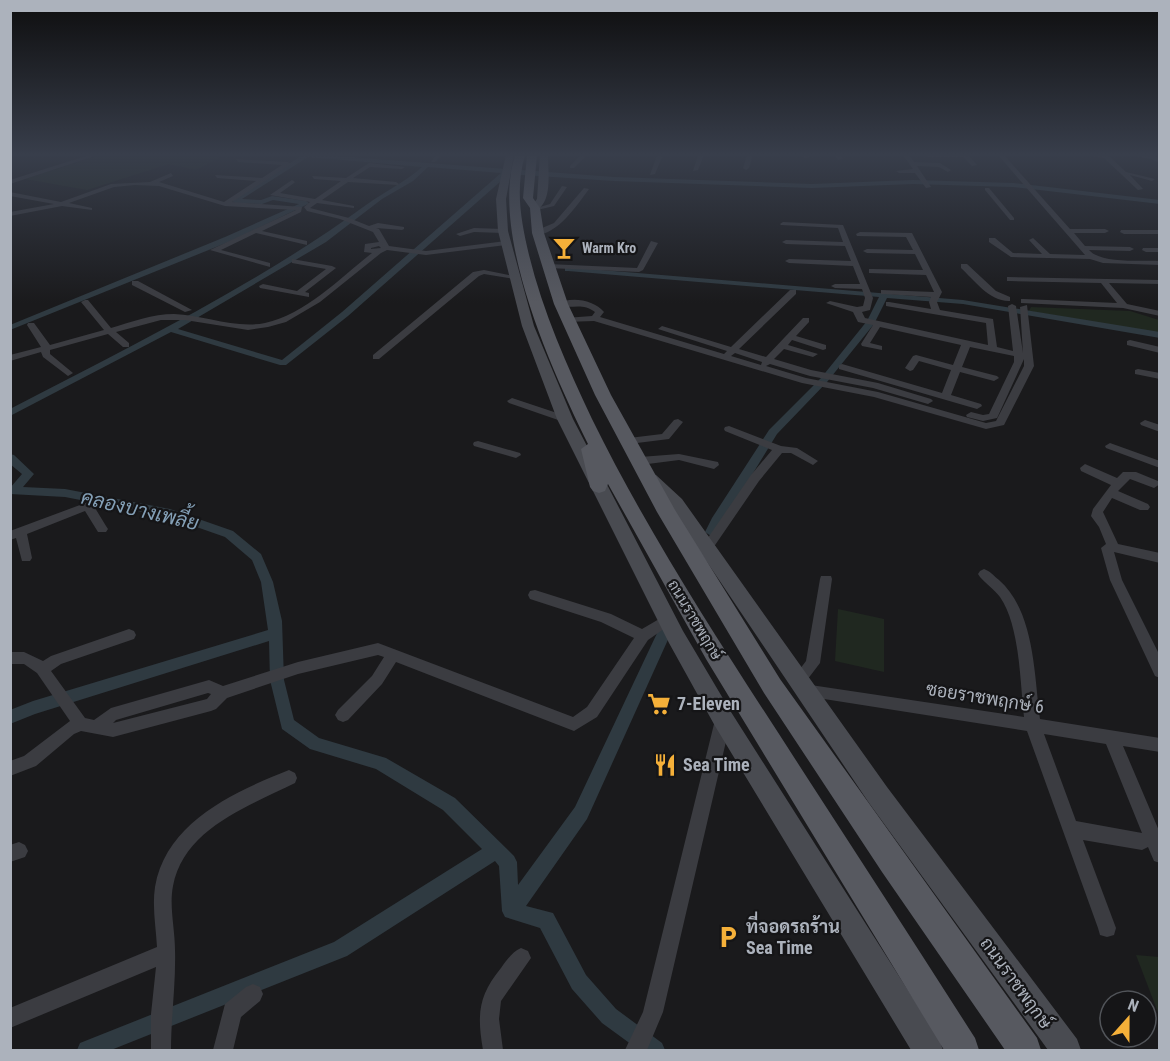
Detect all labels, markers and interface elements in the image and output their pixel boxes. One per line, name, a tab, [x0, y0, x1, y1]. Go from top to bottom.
bar icon: Warm Kro	[551, 235, 577, 261]
place label: Warm Kro	[582, 240, 636, 256]
water label: คลองบางเพลี้ย	[79, 479, 203, 535]
street label: ถนนราชพฤกษ์	[664, 576, 727, 664]
street label: ซอยราชพฤกษ์ 6	[924, 676, 1046, 718]
supermarket icon: 7-Eleven	[646, 691, 672, 717]
place label: 7-Eleven	[677, 693, 740, 714]
restaurant icon: Sea Time	[652, 752, 678, 778]
place label: Sea Time	[683, 754, 750, 775]
place label: ที่จอดรถร้าน Sea Time	[746, 911, 840, 958]
parking icon: ที่จอดรถร้าน Sea Time	[715, 924, 741, 950]
street label: ถนนราชพฤกษ์	[975, 932, 1059, 1034]
north arrow	[1098, 989, 1158, 1049]
text: N	[1125, 995, 1141, 1016]

